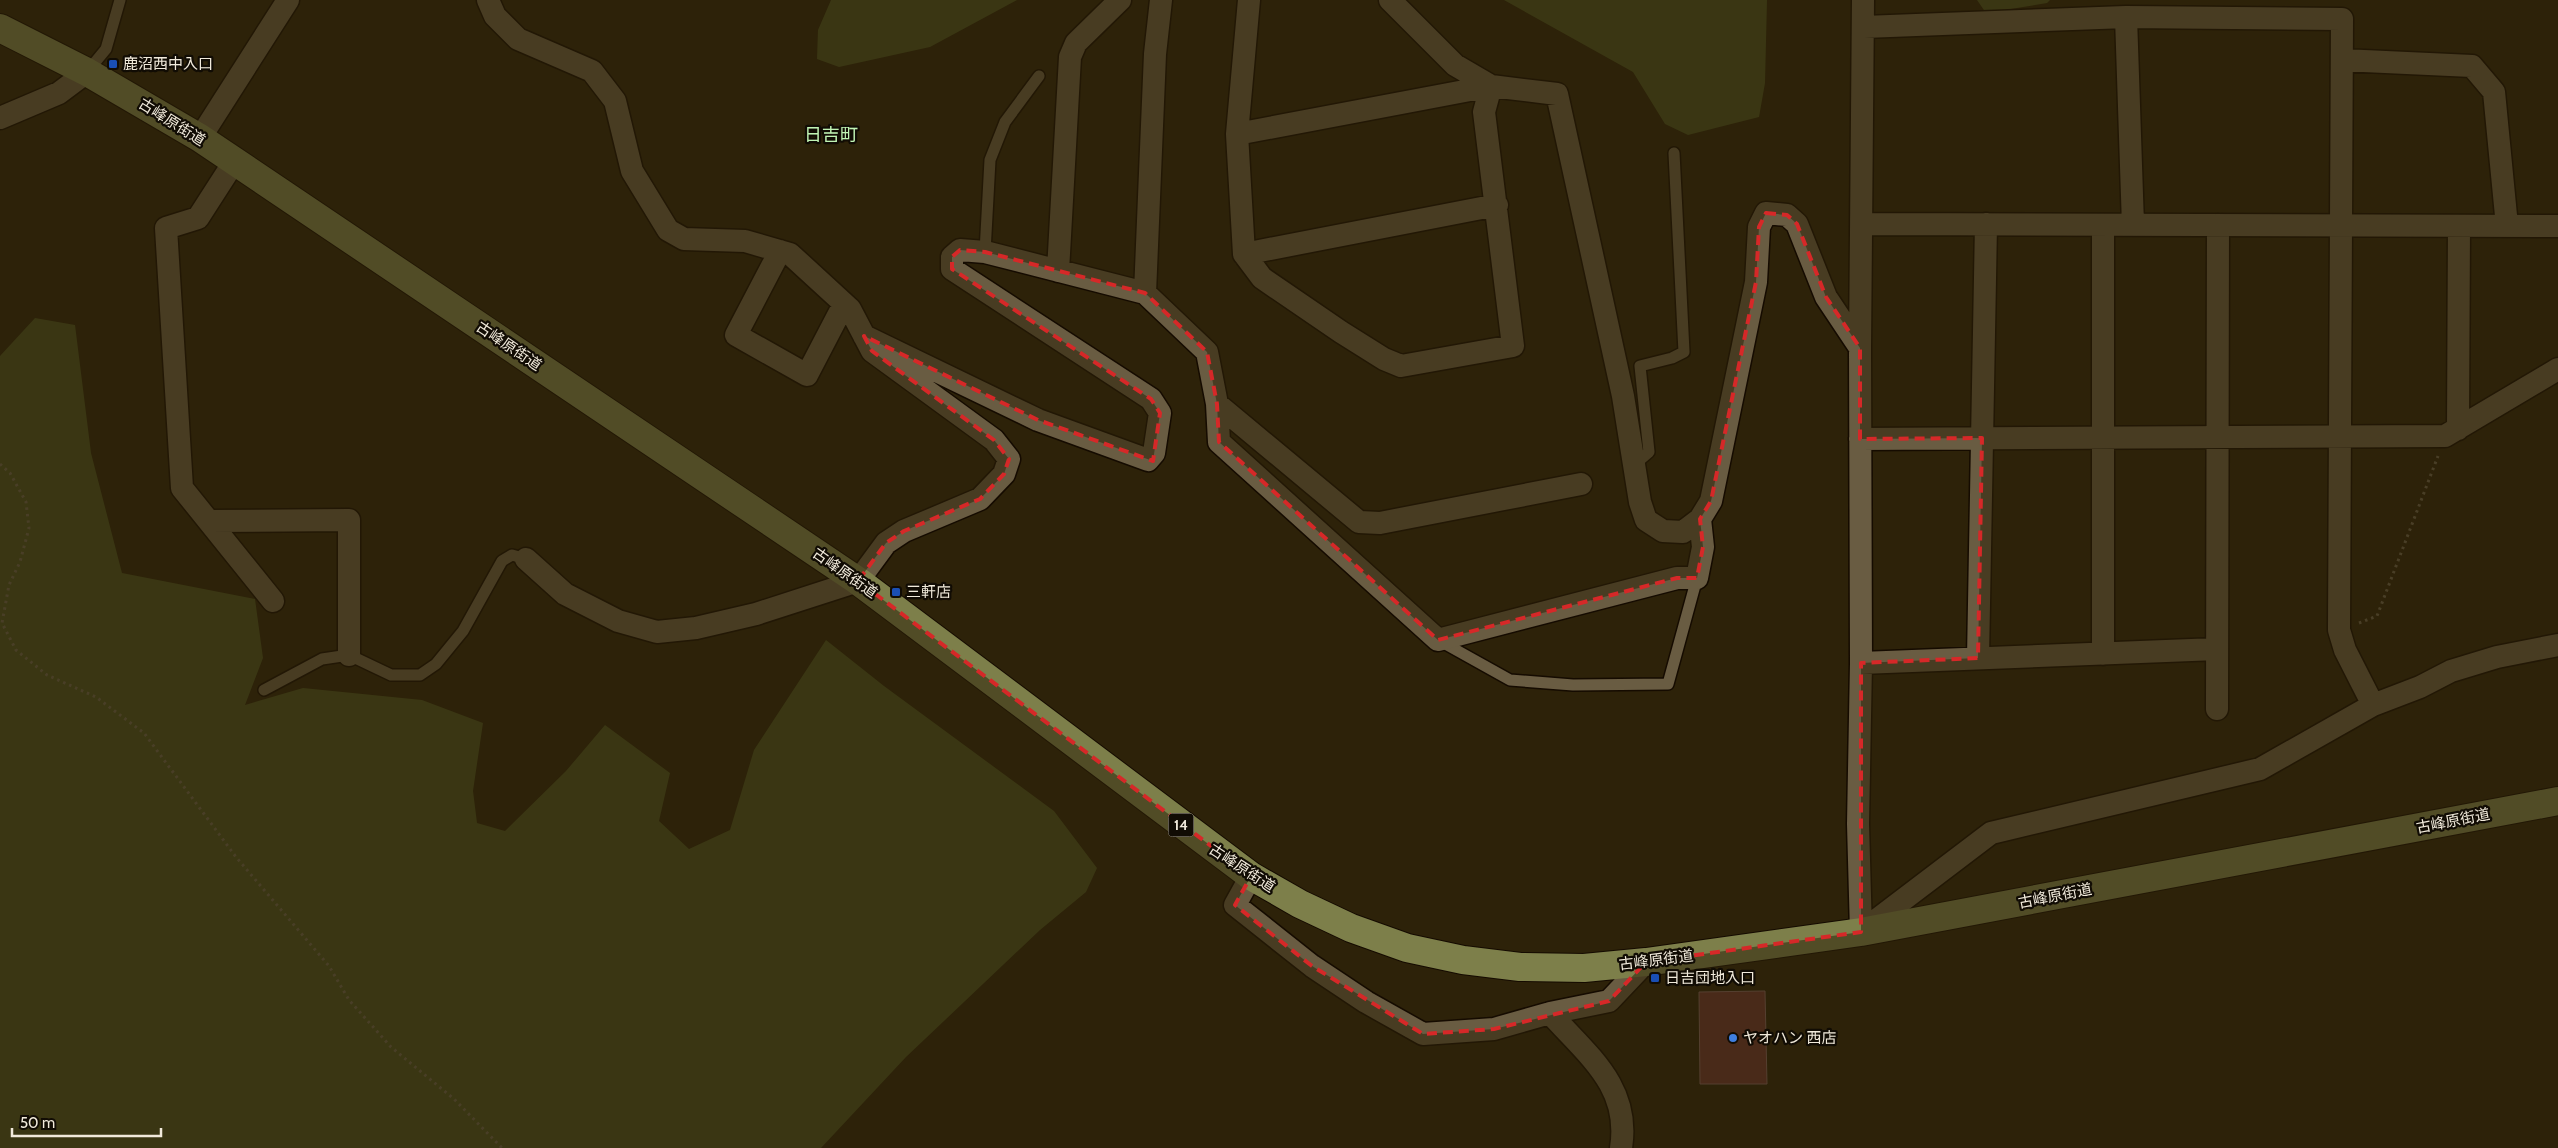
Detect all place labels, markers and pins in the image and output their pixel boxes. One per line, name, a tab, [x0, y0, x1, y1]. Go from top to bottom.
place label: 鹿沼西中入口	[123, 55, 213, 73]
marker: 鹿沼西中入口	[107, 58, 119, 70]
place label: 三軒店	[906, 583, 951, 601]
marker: 三軒店	[890, 586, 902, 598]
place label: 日吉団地入口	[1665, 969, 1755, 987]
marker: 日吉団地入口	[1649, 972, 1661, 984]
place label: ヤオハン 西店	[1743, 1029, 1836, 1047]
marker: ヤオハン 西店	[1727, 1032, 1739, 1044]

